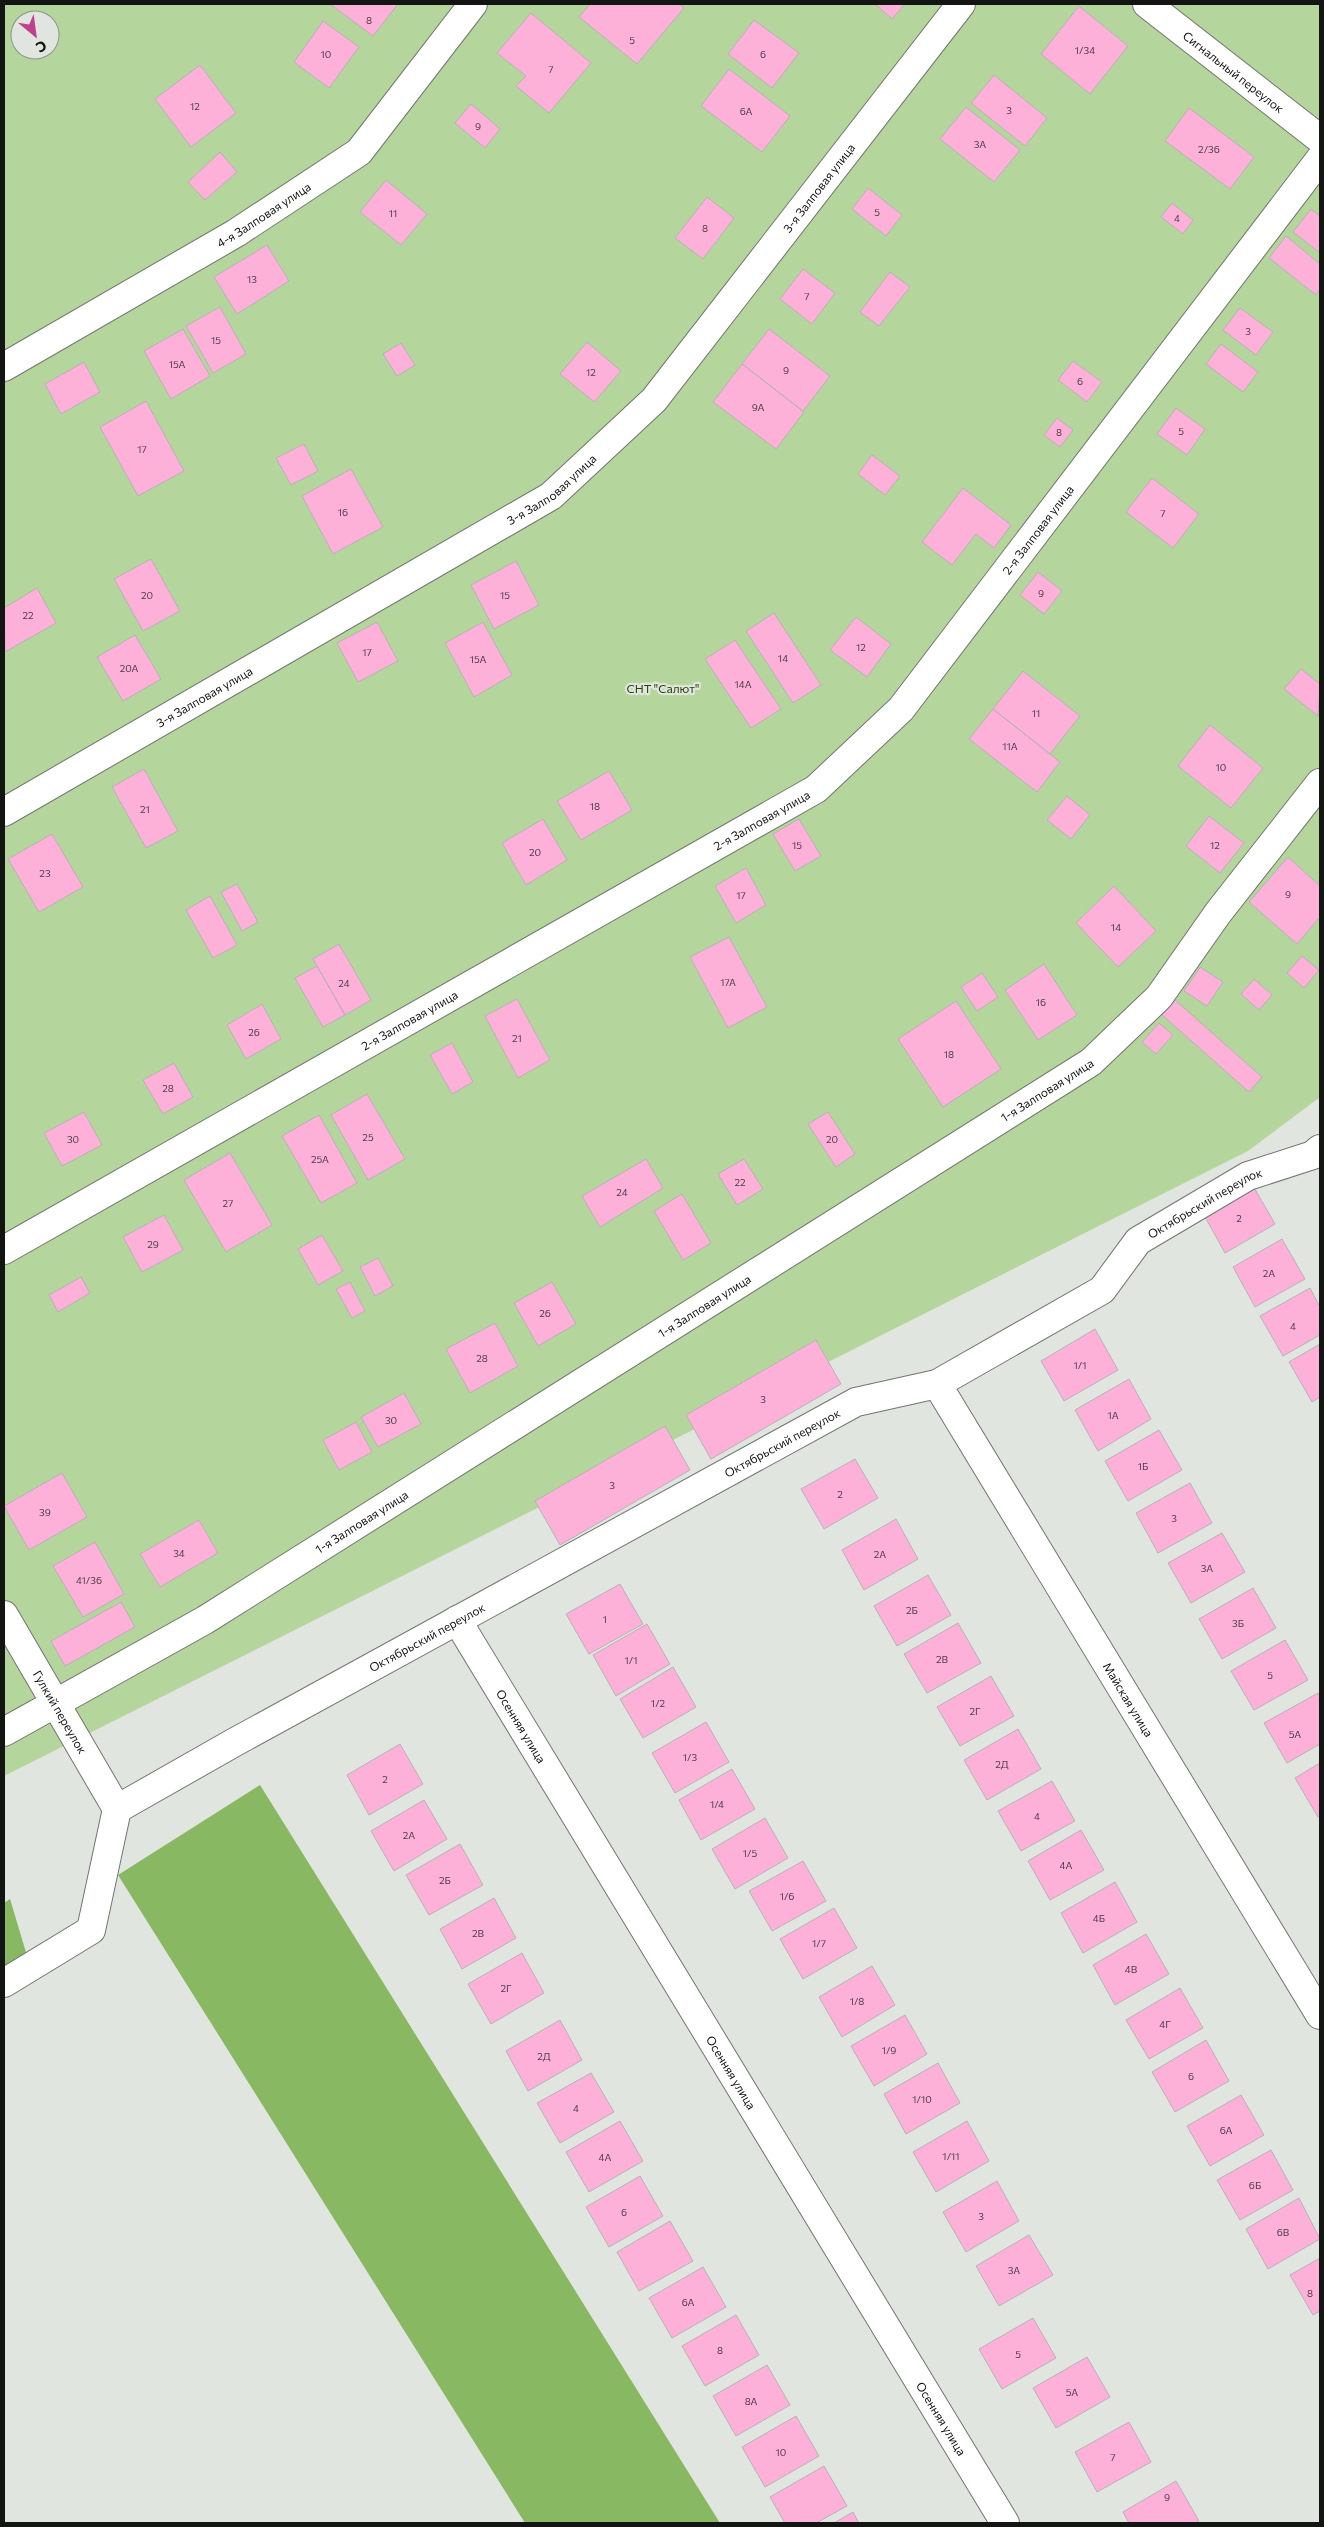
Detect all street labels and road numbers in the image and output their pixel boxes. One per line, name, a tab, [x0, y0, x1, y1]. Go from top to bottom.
street label: Сигнальный переулок	[1181, 28, 1287, 116]
street label: 3-я Залповая улица	[780, 141, 857, 235]
street label: 4-я Залповая улица	[214, 179, 313, 250]
street label: 3-я Залповая улица	[504, 451, 599, 527]
street label: 2-я Залповая улица	[999, 482, 1076, 577]
street label: 3-я Залповая улица	[153, 663, 255, 730]
street label: 2-я Залповая улица	[711, 787, 812, 853]
street label: 2-я Залповая улица	[359, 987, 460, 1053]
street label: 1-я Залповая улица	[998, 1055, 1096, 1124]
street label: Октябрьский переулок	[1145, 1165, 1264, 1241]
street label: 1-я Залповая улица	[655, 1271, 753, 1340]
street label: Октябрьский переулок	[722, 1405, 843, 1480]
street label: 1-я Залповая улица	[312, 1487, 410, 1556]
street label: Октябрьский переулок	[366, 1599, 488, 1674]
street label: Майская улица	[1101, 1660, 1156, 1739]
street label: Гулкий переулок	[31, 1668, 90, 1756]
street label: Осенняя улица	[494, 1687, 549, 1765]
street label: Осенняя улица	[704, 2033, 759, 2112]
street label: Осенняя улица	[914, 2379, 969, 2458]

